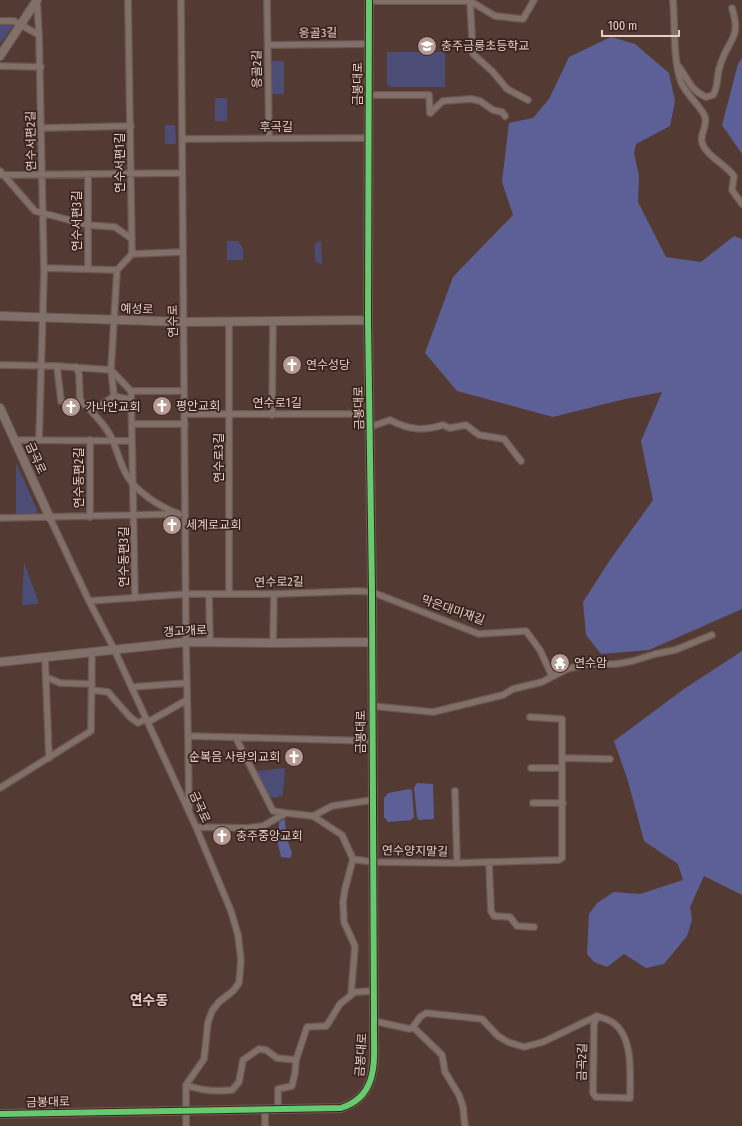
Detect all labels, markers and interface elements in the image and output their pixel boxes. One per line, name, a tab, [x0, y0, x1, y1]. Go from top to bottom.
scale bar	[602, 12, 679, 38]
text: 100 m	[608, 19, 637, 33]
street label: 응골3길	[299, 26, 337, 40]
school or university icon: 충주금릉초등학교	[416, 35, 438, 57]
place label: 충주금릉초등학교	[441, 39, 529, 53]
street label: 응골2길	[250, 50, 264, 88]
street label: 금봉대로	[351, 62, 365, 106]
street label: 연수서편2길	[23, 111, 39, 171]
street label: 후곡길	[259, 120, 293, 134]
street label: 연수서편1길	[113, 133, 127, 193]
street label: 연수서편3길	[70, 191, 84, 251]
street label: 예성로	[120, 301, 154, 317]
street label: 연수로	[166, 304, 180, 338]
church icon: 연수성당	[281, 354, 303, 376]
place label: 연수성당	[306, 358, 350, 372]
street label: 금봉대로	[352, 386, 366, 430]
church icon: 평안교회	[151, 395, 173, 417]
church icon: 가나안교회	[60, 396, 82, 418]
street label: 연수로1길	[253, 396, 301, 410]
place label: 평안교회	[176, 399, 220, 413]
place label: 가나안교회	[85, 400, 140, 414]
street label: 연수로3길	[212, 433, 226, 483]
street label: 금곡로	[23, 440, 49, 476]
street label: 연수동편2길	[72, 448, 86, 508]
church icon: 세계로교회	[161, 514, 183, 536]
place label: 세계로교회	[186, 518, 241, 532]
street label: 연수동편3길	[117, 527, 131, 587]
street label: 연수로2길	[254, 575, 304, 589]
street label: 막은대미재길	[419, 593, 487, 627]
street label: 갱고개로	[163, 623, 207, 639]
temple icon: 연수암	[549, 652, 571, 674]
place label: 연수암	[574, 656, 607, 670]
street label: 금봉대로	[354, 710, 368, 754]
church icon: 순복음 사랑의교회	[283, 746, 305, 768]
place label: 순복음 사랑의교회	[189, 750, 280, 764]
street label: 금곡로	[187, 789, 213, 825]
church icon: 충주중앙교회	[211, 825, 233, 847]
place label: 충주중앙교회	[236, 829, 302, 843]
street label: 연수양지말길	[382, 843, 448, 859]
district label: 연수동	[130, 992, 168, 1009]
street label: 금봉대로	[352, 1032, 370, 1078]
street label: 금곡2길	[575, 1043, 589, 1081]
street label: 금봉대로	[26, 1095, 70, 1109]

